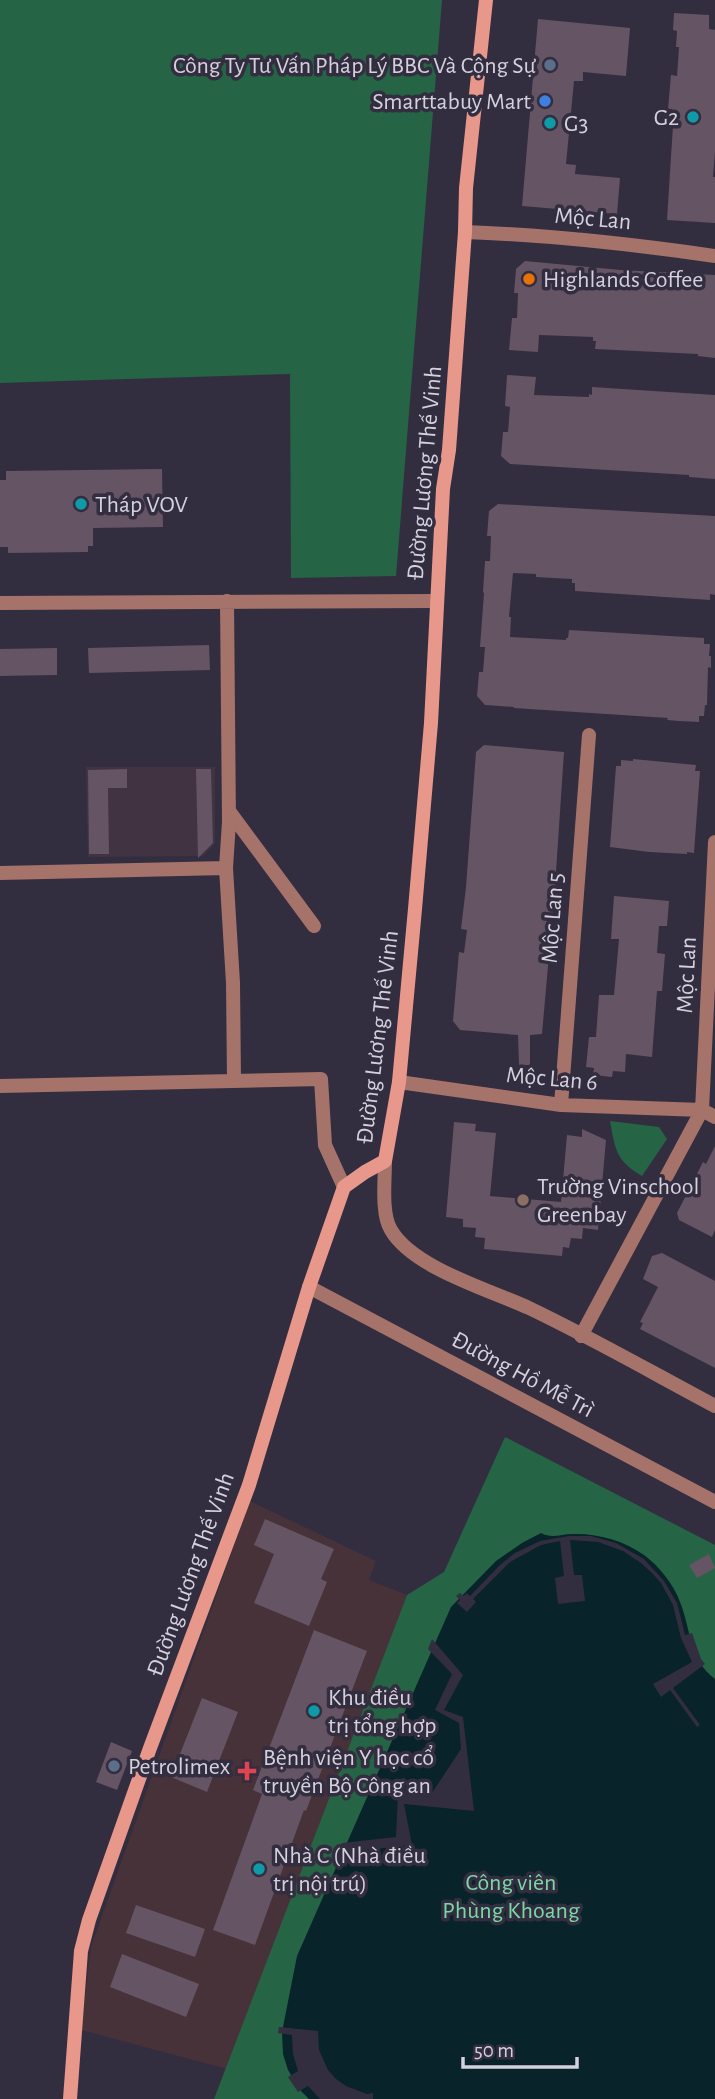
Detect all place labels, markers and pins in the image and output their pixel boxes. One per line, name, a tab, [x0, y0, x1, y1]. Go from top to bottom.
place label: Công Ty Tư Vấn Pháp Lý BBC Và Cộng Sự	[173, 54, 537, 78]
marker: Công Ty Tư Vấn Pháp Lý BBC Và Cộng Sự	[542, 57, 558, 73]
place label: Smarttabuy Mart	[372, 90, 531, 114]
marker: Smarttabuy Mart	[537, 93, 553, 109]
place label: G2	[654, 106, 679, 130]
marker: G2	[685, 109, 701, 125]
place label: G3	[564, 112, 588, 136]
marker: G3	[542, 115, 558, 131]
place label: Highlands Coffee	[543, 268, 703, 292]
marker: Highlands Coffee	[521, 271, 537, 287]
place label: Tháp VOV	[95, 493, 188, 517]
marker: Tháp VOV	[73, 496, 89, 512]
place label: Trường Vinschool Greenbay	[537, 1175, 699, 1227]
marker: Trường Vinschool Greenbay	[515, 1192, 531, 1208]
place label: Khu điều trị tổng hợp	[328, 1686, 437, 1738]
marker: Khu điều trị tổng hợp	[306, 1703, 322, 1719]
place label: Bệnh viện Y học cổ truyền Bộ Công an	[263, 1745, 434, 1798]
place label: Petrolimex	[128, 1755, 231, 1779]
marker: Petrolimex	[106, 1758, 122, 1774]
marker: Bệnh viện Y học cổ truyền Bộ Công an	[237, 1761, 257, 1781]
place label: Nhà C (Nhà điều trị nội trú)	[273, 1844, 426, 1896]
marker: Nhà C (Nhà điều trị nội trú)	[251, 1861, 267, 1877]

